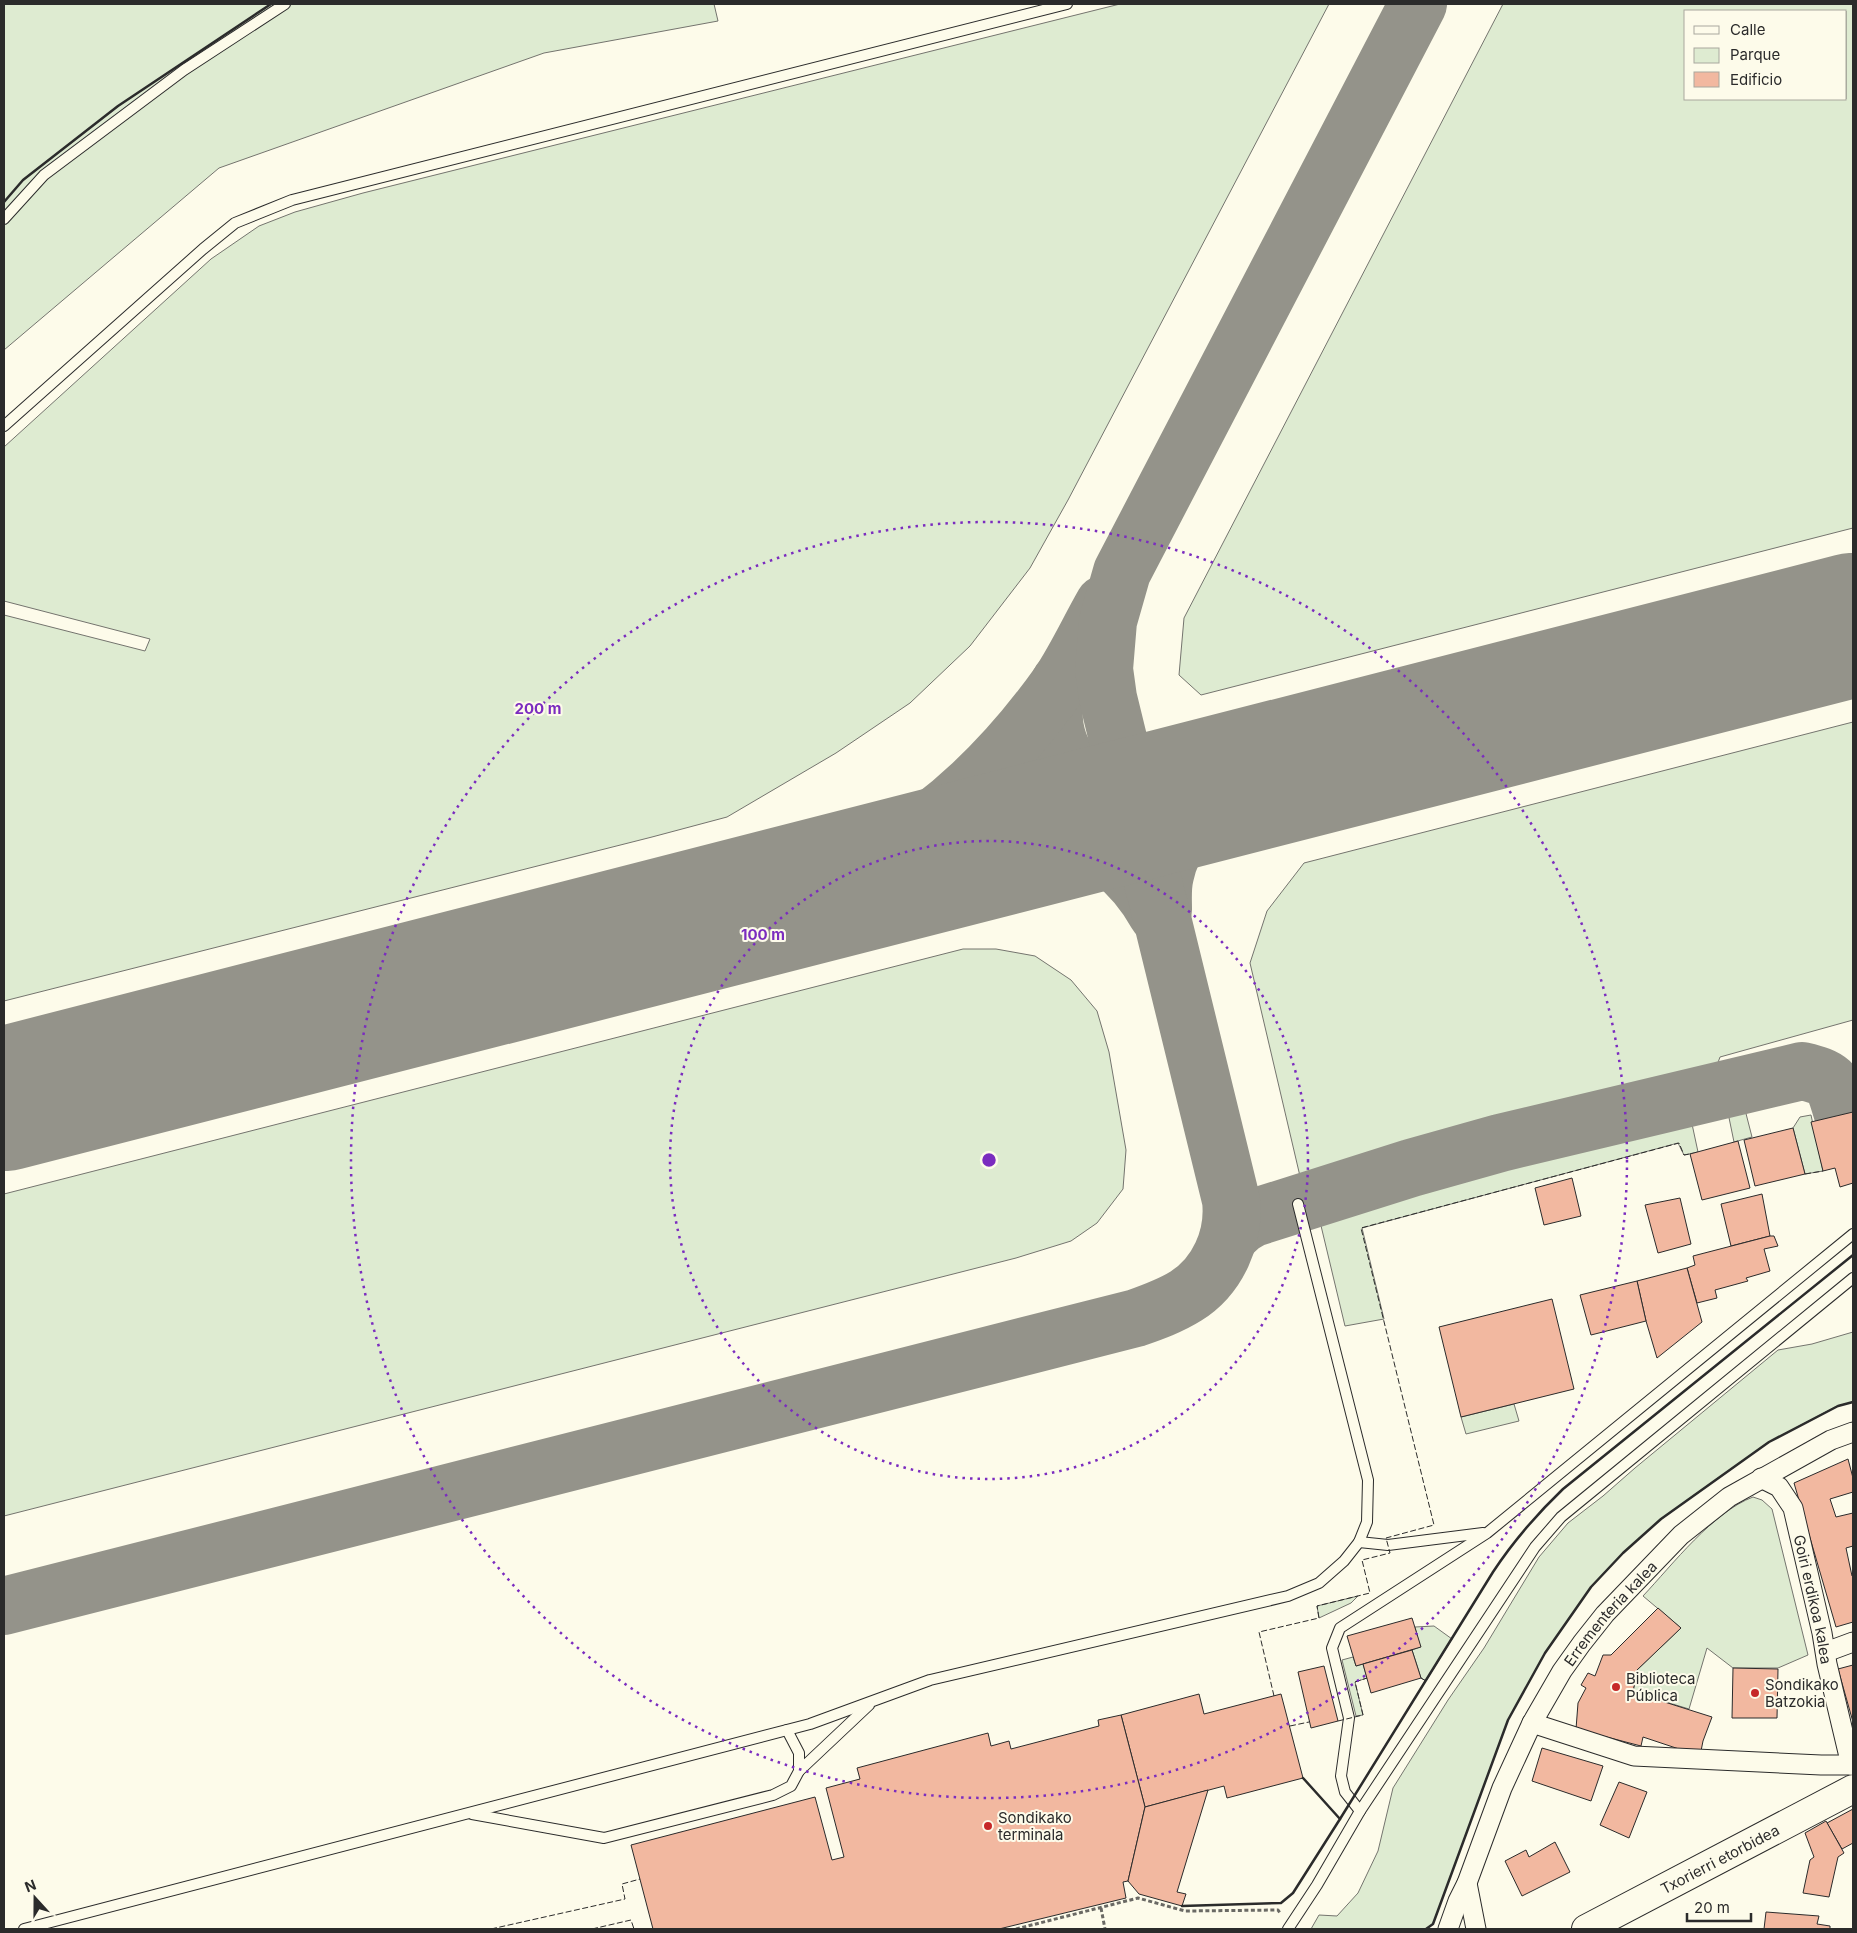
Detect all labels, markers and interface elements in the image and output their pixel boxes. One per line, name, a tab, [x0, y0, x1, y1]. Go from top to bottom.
legend	[1684, 10, 1847, 100]
text: Calle	[1730, 20, 1765, 39]
text: Parque	[1730, 45, 1780, 64]
text: Edificio	[1730, 70, 1782, 89]
text: 200 m	[515, 699, 561, 718]
text: 100 m	[741, 925, 785, 944]
centre of rings	[980, 1151, 998, 1169]
street label: Goiri erdikoa kalea	[1790, 1533, 1836, 1665]
street label: Errementeria kalea	[1559, 1557, 1661, 1669]
place label: Biblioteca Pública	[1626, 1669, 1696, 1705]
place label: Sondikako Batzokia	[1765, 1675, 1839, 1711]
marker: Biblioteca Pública	[1610, 1681, 1622, 1693]
marker: Sondikako Batzokia	[1749, 1687, 1761, 1699]
place label: Sondikako terminala	[998, 1808, 1072, 1844]
marker: Sondikako terminala	[982, 1820, 994, 1832]
street label: Txorierri etorbidea	[1657, 1820, 1782, 1898]
north arrow	[10, 1873, 60, 1923]
text: N	[22, 1876, 38, 1895]
scale bar	[1687, 1890, 1751, 1922]
text: 20 m	[1694, 1898, 1730, 1917]

